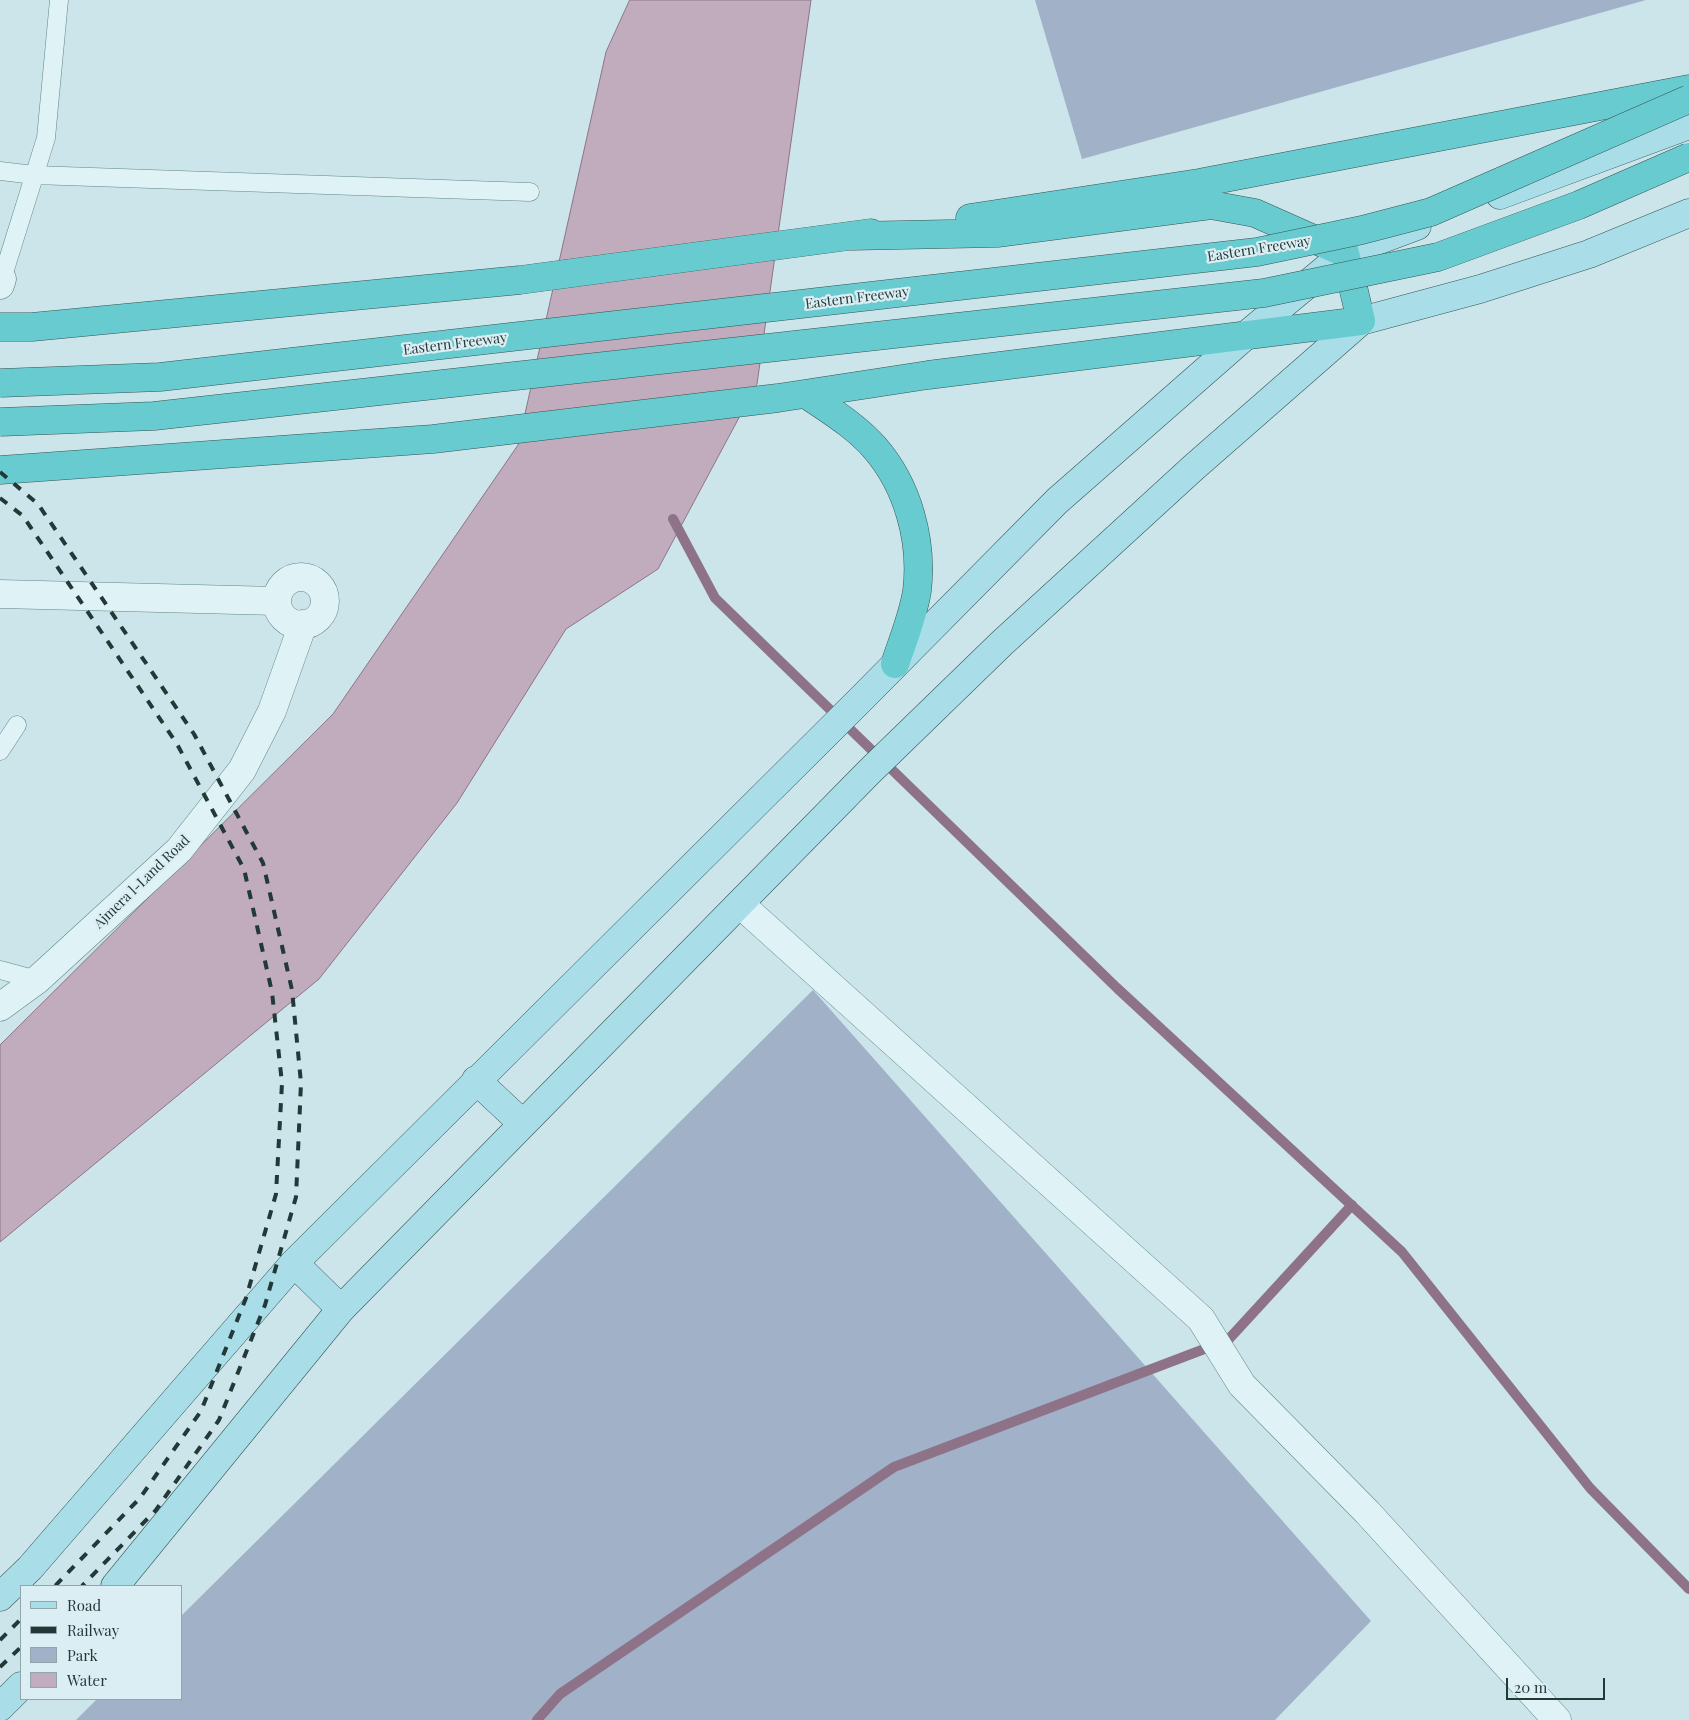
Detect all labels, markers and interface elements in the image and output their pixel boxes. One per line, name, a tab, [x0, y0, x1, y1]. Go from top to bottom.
street label: Eastern Freeway	[1206, 233, 1312, 265]
street label: Eastern Freeway	[804, 283, 910, 313]
street label: Eastern Freeway	[402, 329, 508, 359]
street label: Ajmera l-Land Road	[91, 832, 193, 932]
legend	[20, 1585, 182, 1700]
text: Road	[67, 1595, 101, 1615]
text: Railway	[67, 1620, 119, 1640]
text: Park	[67, 1645, 98, 1665]
scale bar	[1509, 1668, 1608, 1700]
text: Water	[67, 1670, 107, 1690]
text: 20 m	[1514, 1677, 1547, 1697]

